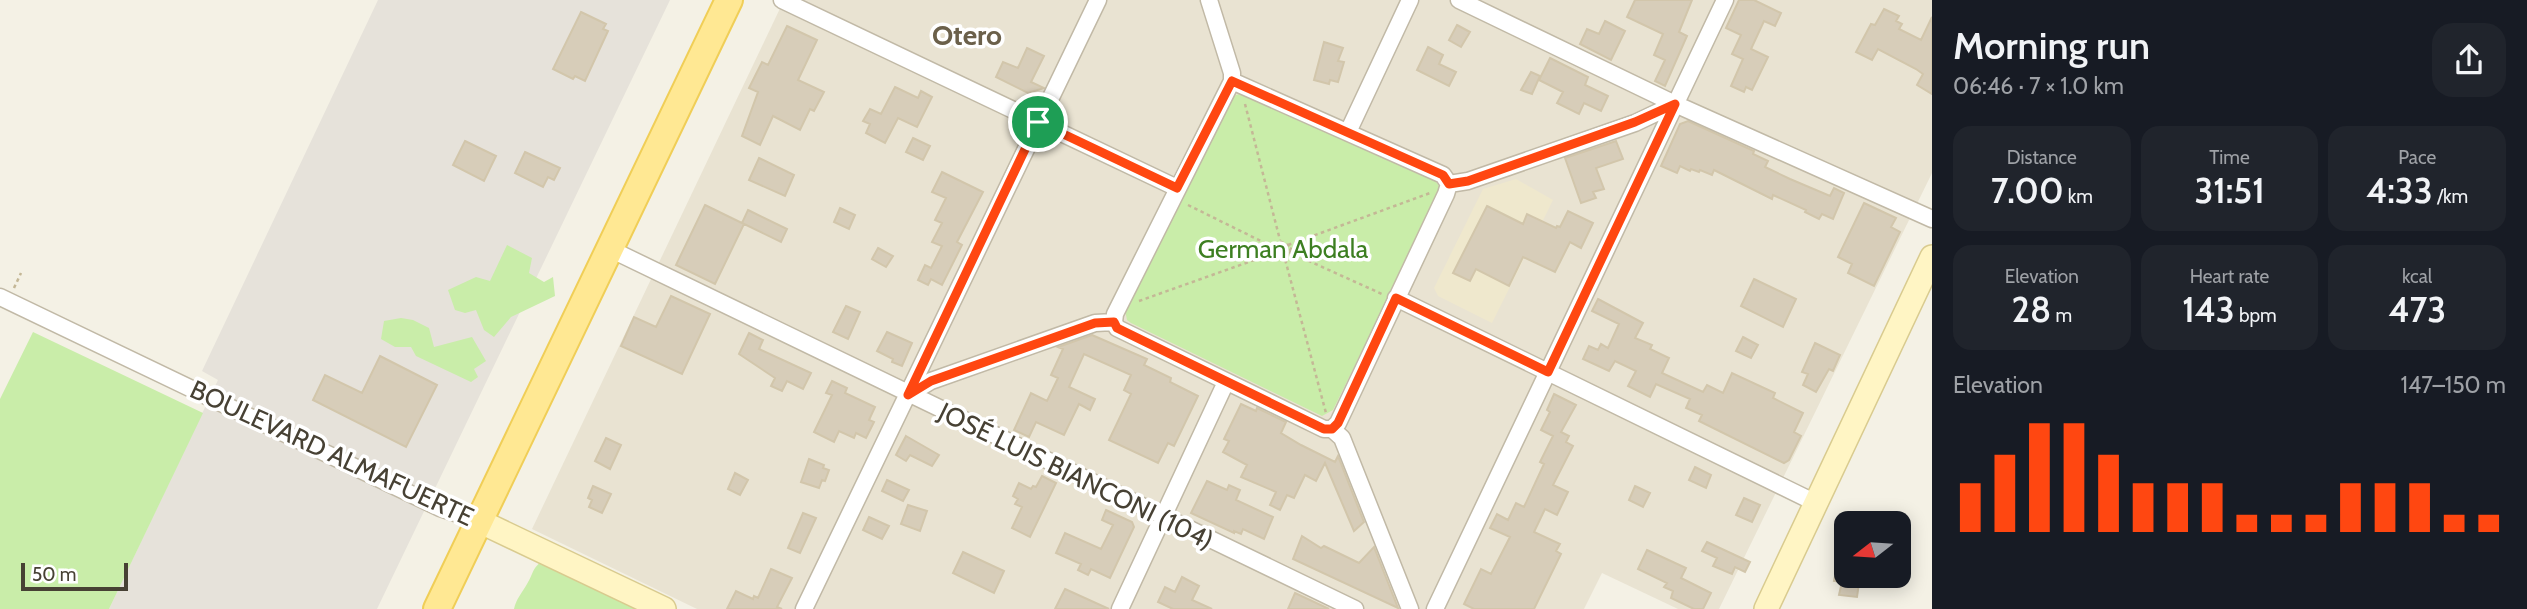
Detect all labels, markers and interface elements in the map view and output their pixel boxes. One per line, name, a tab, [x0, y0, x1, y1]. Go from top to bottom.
district label: Otero	[932, 18, 1002, 52]
text: Morning run	[1953, 22, 2150, 69]
button: share	[2432, 23, 2506, 97]
text: 06:46 · 7 × 1.0 km	[1953, 72, 2124, 100]
pin	[1008, 92, 1068, 152]
icon: arrive	[1019, 103, 1057, 141]
text: Distance	[2007, 146, 2077, 169]
text: Time	[2209, 146, 2250, 169]
text: Pace	[2398, 146, 2436, 169]
text: 7.00	[1991, 169, 2064, 212]
text: 31:51	[2194, 169, 2265, 212]
text: 4:33	[2366, 169, 2433, 212]
text: km	[2064, 185, 2093, 208]
text: /km	[2433, 185, 2468, 208]
park label: German Abdala	[1198, 233, 1369, 265]
text: Elevation	[2005, 265, 2079, 288]
text: Heart rate	[2190, 265, 2269, 288]
text: kcal	[2402, 265, 2432, 288]
text: 28	[2012, 288, 2051, 331]
text: 143	[2182, 288, 2235, 331]
text: 473	[2388, 288, 2446, 331]
text: m	[2051, 304, 2072, 327]
text: bpm	[2235, 304, 2277, 327]
text: Elevation	[1953, 371, 2043, 399]
text: 147–150 m	[2401, 371, 2506, 399]
street label: BOULEVARD ALMAFUERTE	[185, 373, 479, 533]
street label: JOSÉ LUIS BIANCONI (104)	[933, 395, 1218, 556]
north arrow	[1834, 511, 1911, 588]
map controls	[1834, 511, 1911, 588]
scale bar	[21, 560, 128, 592]
text: 50 m	[32, 563, 76, 586]

